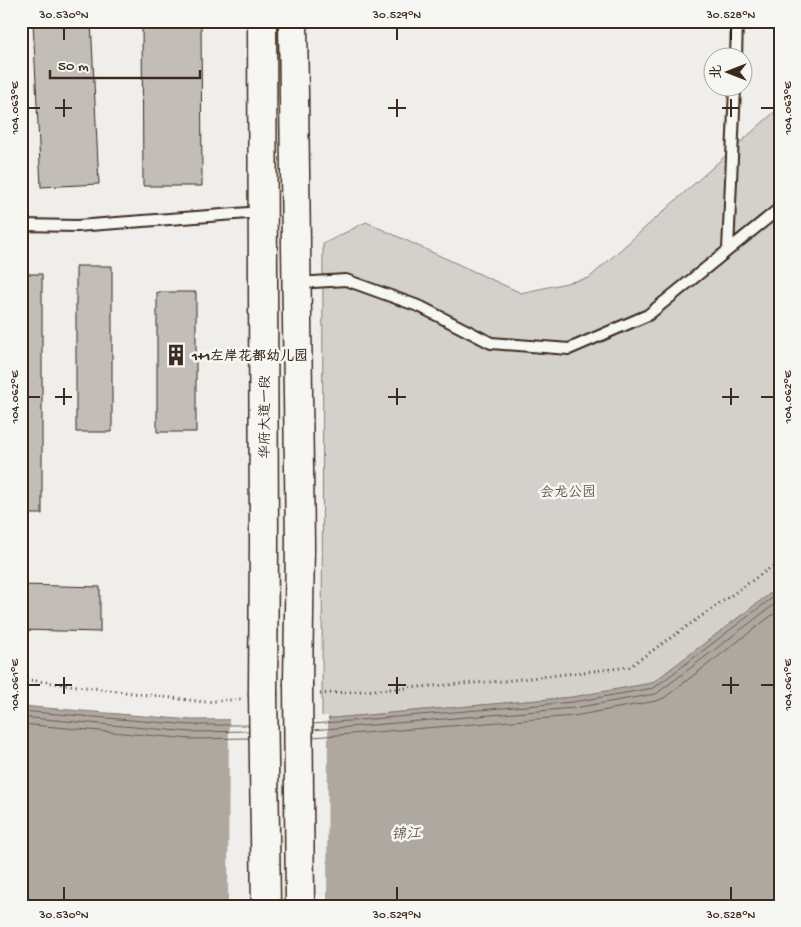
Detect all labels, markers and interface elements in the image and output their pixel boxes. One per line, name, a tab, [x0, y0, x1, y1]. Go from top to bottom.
text: 30.530°N	[38, 9, 89, 23]
text: 30.529°N	[372, 9, 421, 23]
text: 30.528°N	[706, 9, 756, 23]
scale bar	[50, 48, 200, 80]
north arrow	[704, 48, 754, 98]
text: 50 m	[58, 58, 89, 76]
text: 北	[709, 65, 726, 79]
text: 104.063°E	[9, 81, 23, 136]
text: 104.063°E	[782, 81, 796, 136]
building icon: 1+1左岸花都幼儿园	[163, 342, 189, 368]
place label: 1+1左岸花都幼儿园	[191, 348, 308, 366]
text: 104.062°E	[9, 370, 23, 424]
text: 104.062°E	[782, 370, 796, 424]
street label: 华府大道一段	[258, 375, 275, 459]
park label: 会龙公园	[540, 484, 596, 502]
text: 104.061°E	[9, 659, 23, 712]
text: 104.061°E	[782, 659, 796, 712]
water label: 锦江	[390, 824, 423, 845]
text: 30.530°N	[38, 909, 89, 923]
text: 30.529°N	[372, 909, 421, 923]
text: 30.528°N	[706, 909, 756, 923]

